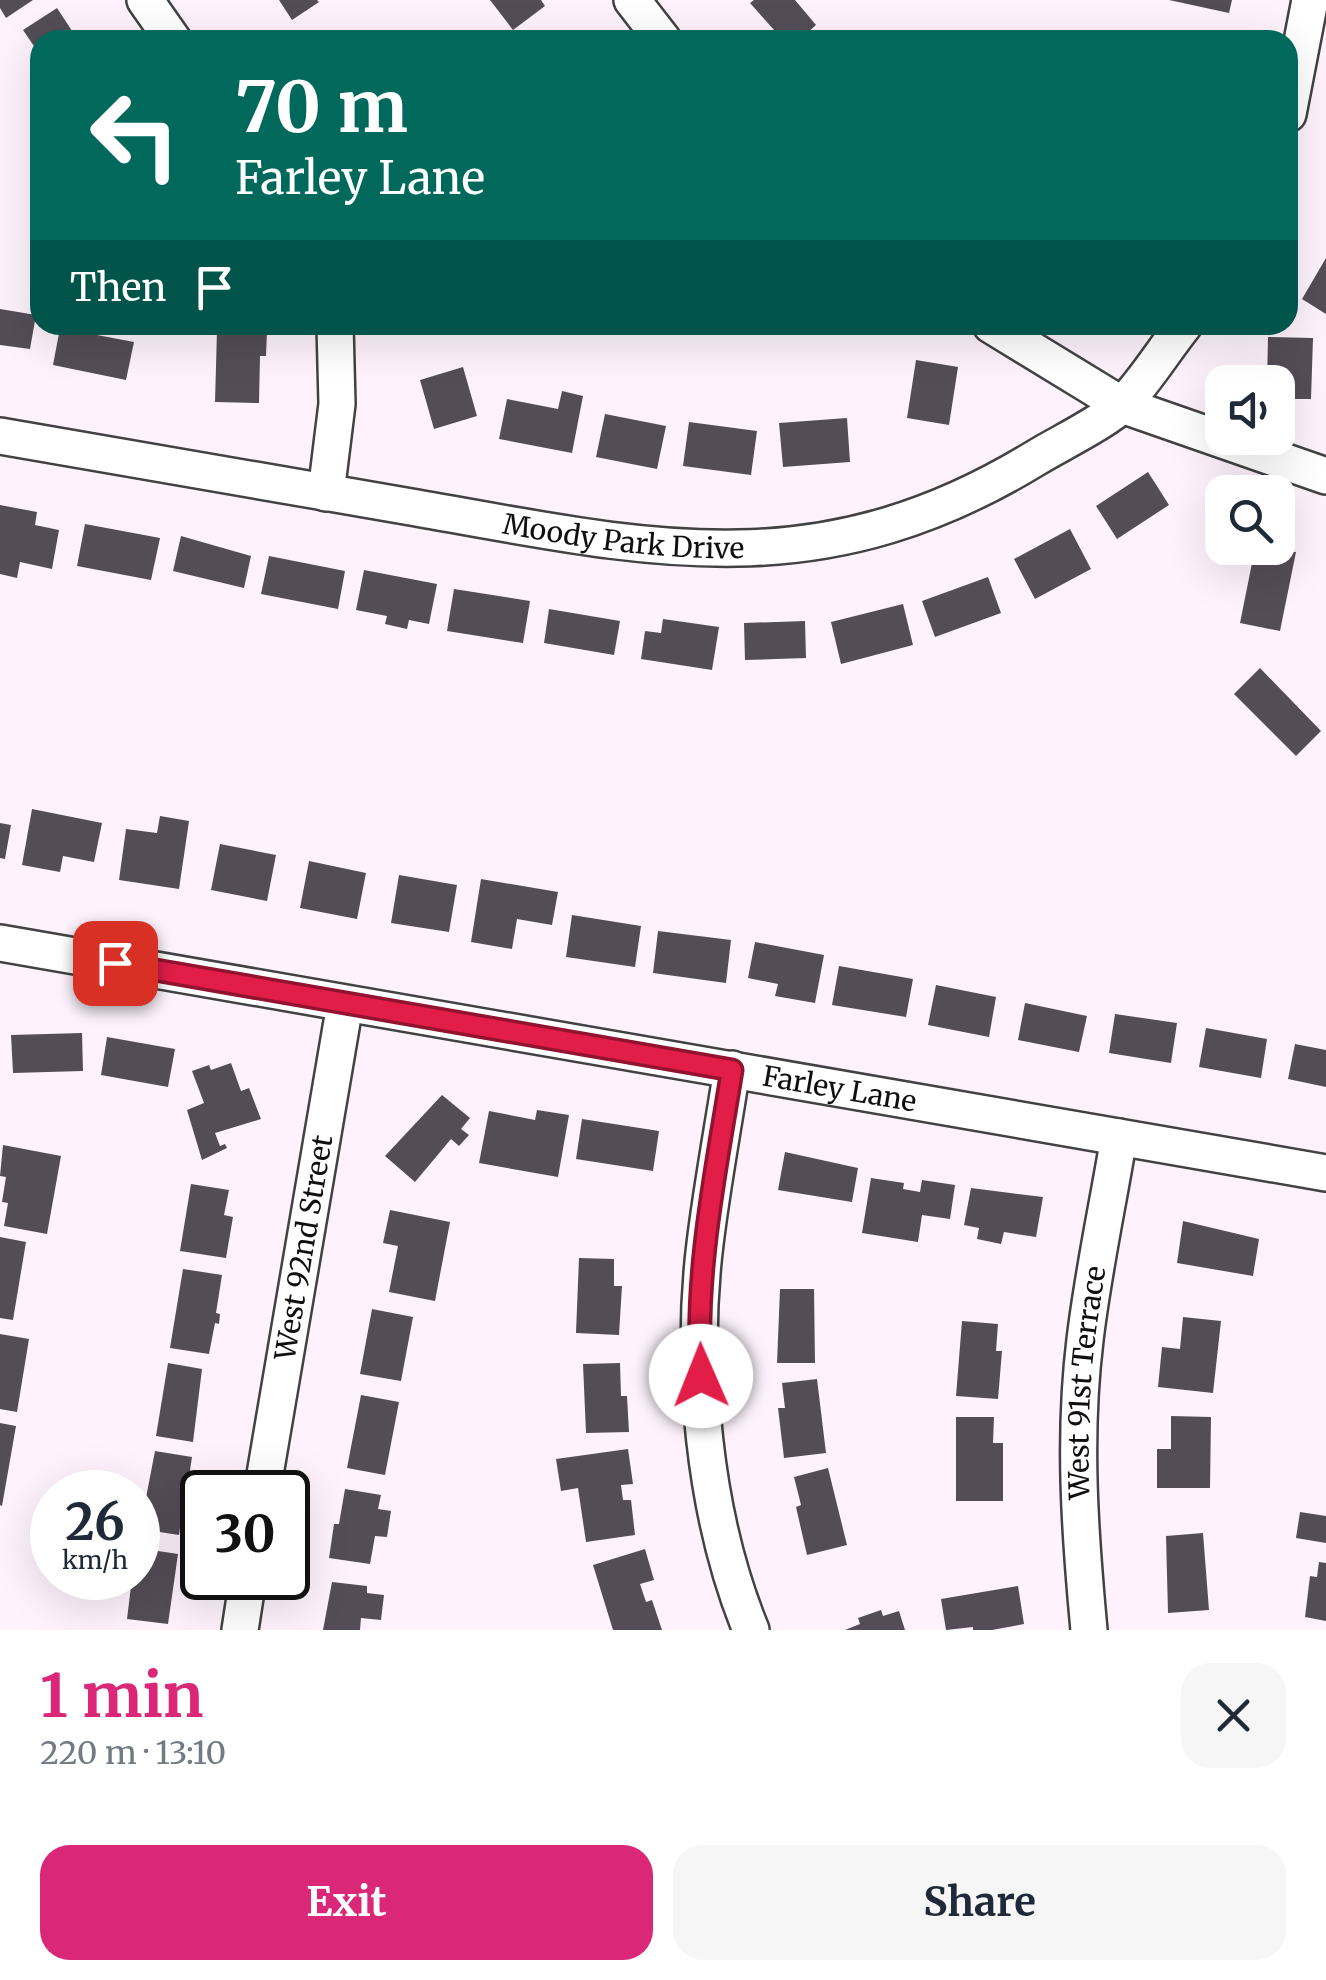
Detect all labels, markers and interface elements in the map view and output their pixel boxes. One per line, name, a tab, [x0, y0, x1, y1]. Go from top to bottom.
text: 70 m	[235, 63, 408, 151]
icon: left	[70, 70, 200, 200]
text: Farley Lane	[235, 150, 485, 206]
icon: arrive	[187, 260, 242, 315]
text: Then	[70, 264, 167, 311]
map controls	[1205, 365, 1295, 565]
button: sound	[1205, 365, 1295, 455]
button: search	[1205, 475, 1295, 565]
street label: Moody Park Drive	[500, 506, 745, 566]
pin	[73, 921, 158, 1006]
icon: arrive	[88, 936, 143, 991]
street label: Farley Lane	[760, 1058, 919, 1120]
street label: West 92nd Street	[267, 1132, 340, 1364]
street label: West 91st Terrace	[1061, 1263, 1114, 1501]
position arrow	[649, 1324, 753, 1428]
speed limit sign: 30	[180, 1470, 310, 1600]
text: 26	[65, 1491, 125, 1554]
text: km/h	[62, 1544, 128, 1576]
text: 1 min	[40, 1658, 203, 1733]
button: close	[1181, 1663, 1286, 1768]
text: 220 m · 13:10	[40, 1733, 226, 1773]
button: Exit	[40, 1845, 653, 1960]
button: Share	[673, 1845, 1286, 1960]

